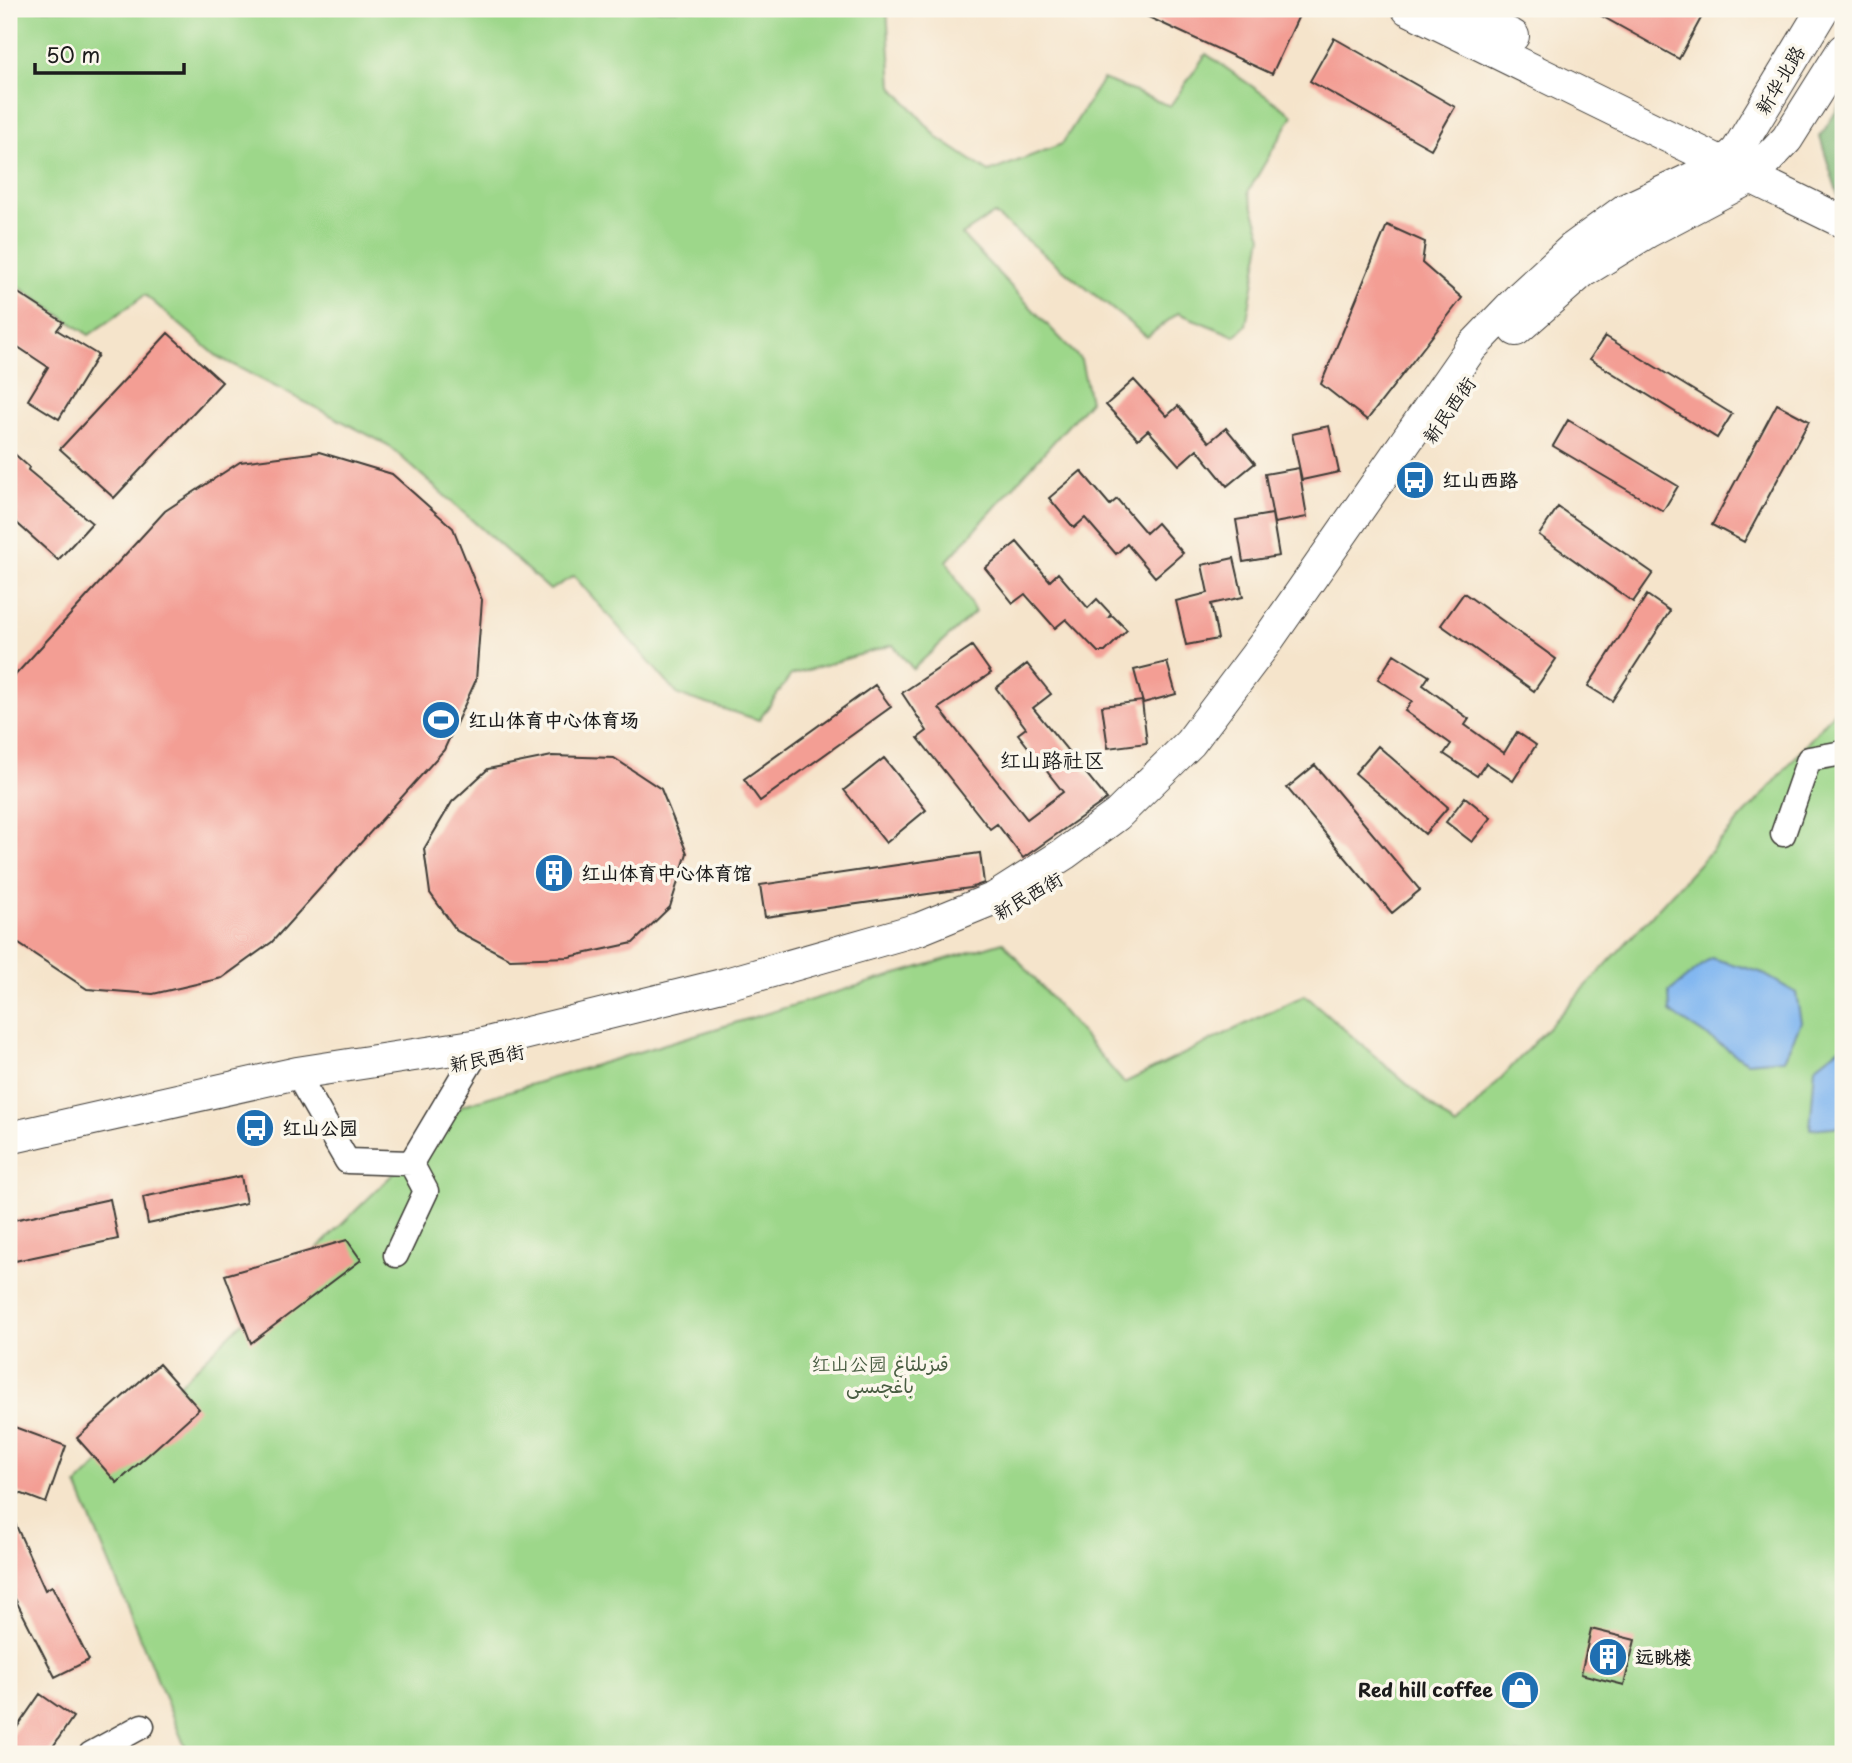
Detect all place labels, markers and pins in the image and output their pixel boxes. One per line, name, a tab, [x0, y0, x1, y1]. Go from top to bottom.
bus stop icon: 红山西路	[1394, 459, 1436, 501]
place label: 红山西路	[1442, 465, 1518, 493]
sports icon: 红山体育中心体育场	[420, 699, 462, 741]
place label: 红山体育中心体育场	[468, 705, 639, 733]
building icon: 红山体育中心体育馆	[533, 852, 575, 894]
place label: 红山体育中心体育馆	[581, 858, 752, 886]
bus stop icon: 红山公园	[234, 1107, 276, 1149]
place label: 红山公园	[282, 1113, 358, 1141]
building icon: 远眺楼	[1587, 1636, 1629, 1678]
place label: 远眺楼	[1635, 1642, 1692, 1670]
shop icon: Red hill coffee	[1499, 1669, 1541, 1711]
place label: Red hill coffee	[1358, 1675, 1493, 1703]

